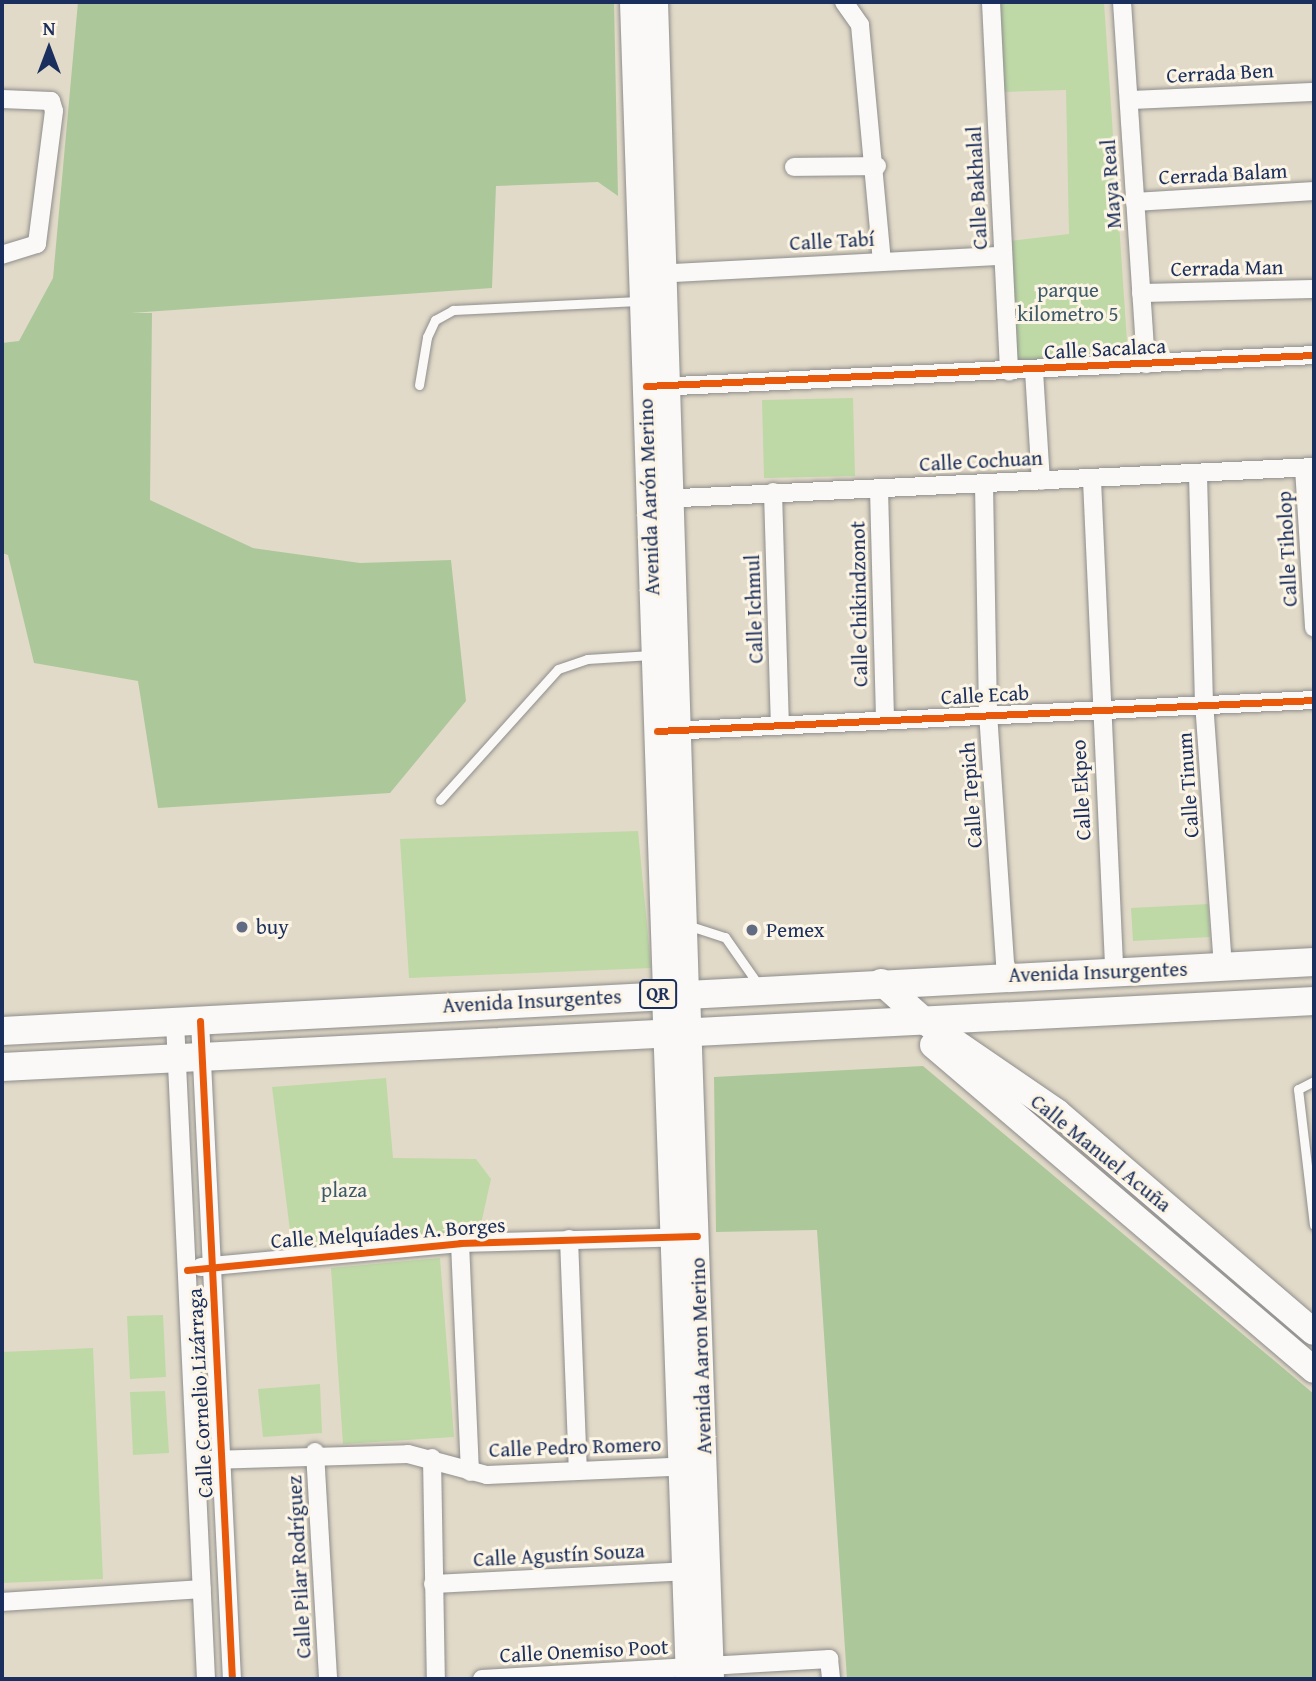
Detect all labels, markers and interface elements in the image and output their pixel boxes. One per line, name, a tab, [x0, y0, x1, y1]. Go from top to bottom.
north arrow	[14, 14, 84, 84]
text: N	[43, 14, 55, 42]
street label: Cerrada Ben	[1166, 58, 1274, 88]
street label: Calle Bakhalal	[961, 126, 993, 250]
street label: Maya Real	[1095, 138, 1127, 230]
street label: Cerrada Balam	[1158, 158, 1288, 190]
street label: Calle Tabí	[789, 226, 875, 256]
street label: Cerrada Man	[1170, 254, 1284, 282]
park label: parque kilometro 5	[1017, 277, 1119, 327]
street label: Calle Sacalaca	[1043, 333, 1167, 365]
street label: Avenida Aarón Merino	[633, 398, 665, 596]
street label: Calle Cochuan	[919, 445, 1043, 477]
street label: Calle Tiholop	[1271, 491, 1303, 607]
street label: Calle Chikindzonot	[845, 521, 873, 687]
street label: Calle Ichmul	[740, 554, 768, 664]
street label: Calle Ecab	[940, 680, 1030, 710]
street label: Calle Tinum	[1172, 731, 1204, 839]
street label: Calle Ekpeo	[1066, 739, 1096, 841]
street label: Calle Tepich	[955, 741, 987, 849]
place label: buy	[256, 914, 289, 940]
place label: Pemex	[766, 917, 825, 943]
marker: buy	[234, 919, 250, 935]
marker: Pemex	[744, 922, 760, 938]
street label: Avenida Insurgentes	[1008, 956, 1188, 988]
road number: QR	[639, 978, 677, 1010]
street label: Avenida Insurgentes	[442, 984, 622, 1018]
street label: Calle Manuel Acuña	[1026, 1089, 1176, 1217]
park label: plaza	[321, 1177, 367, 1203]
street label: Calle Melquíades A. Borges	[270, 1212, 506, 1254]
street label: Avenida Aaron Merino	[685, 1257, 717, 1455]
street label: Calle Cornelio Lizárraga	[182, 1288, 218, 1498]
street label: Calle Pedro Romero	[488, 1431, 662, 1463]
street label: Calle Pilar Rodríguez	[282, 1475, 316, 1659]
street label: Calle Agustín Souza	[473, 1538, 645, 1572]
street label: Calle Onemiso Poot	[499, 1634, 669, 1668]

